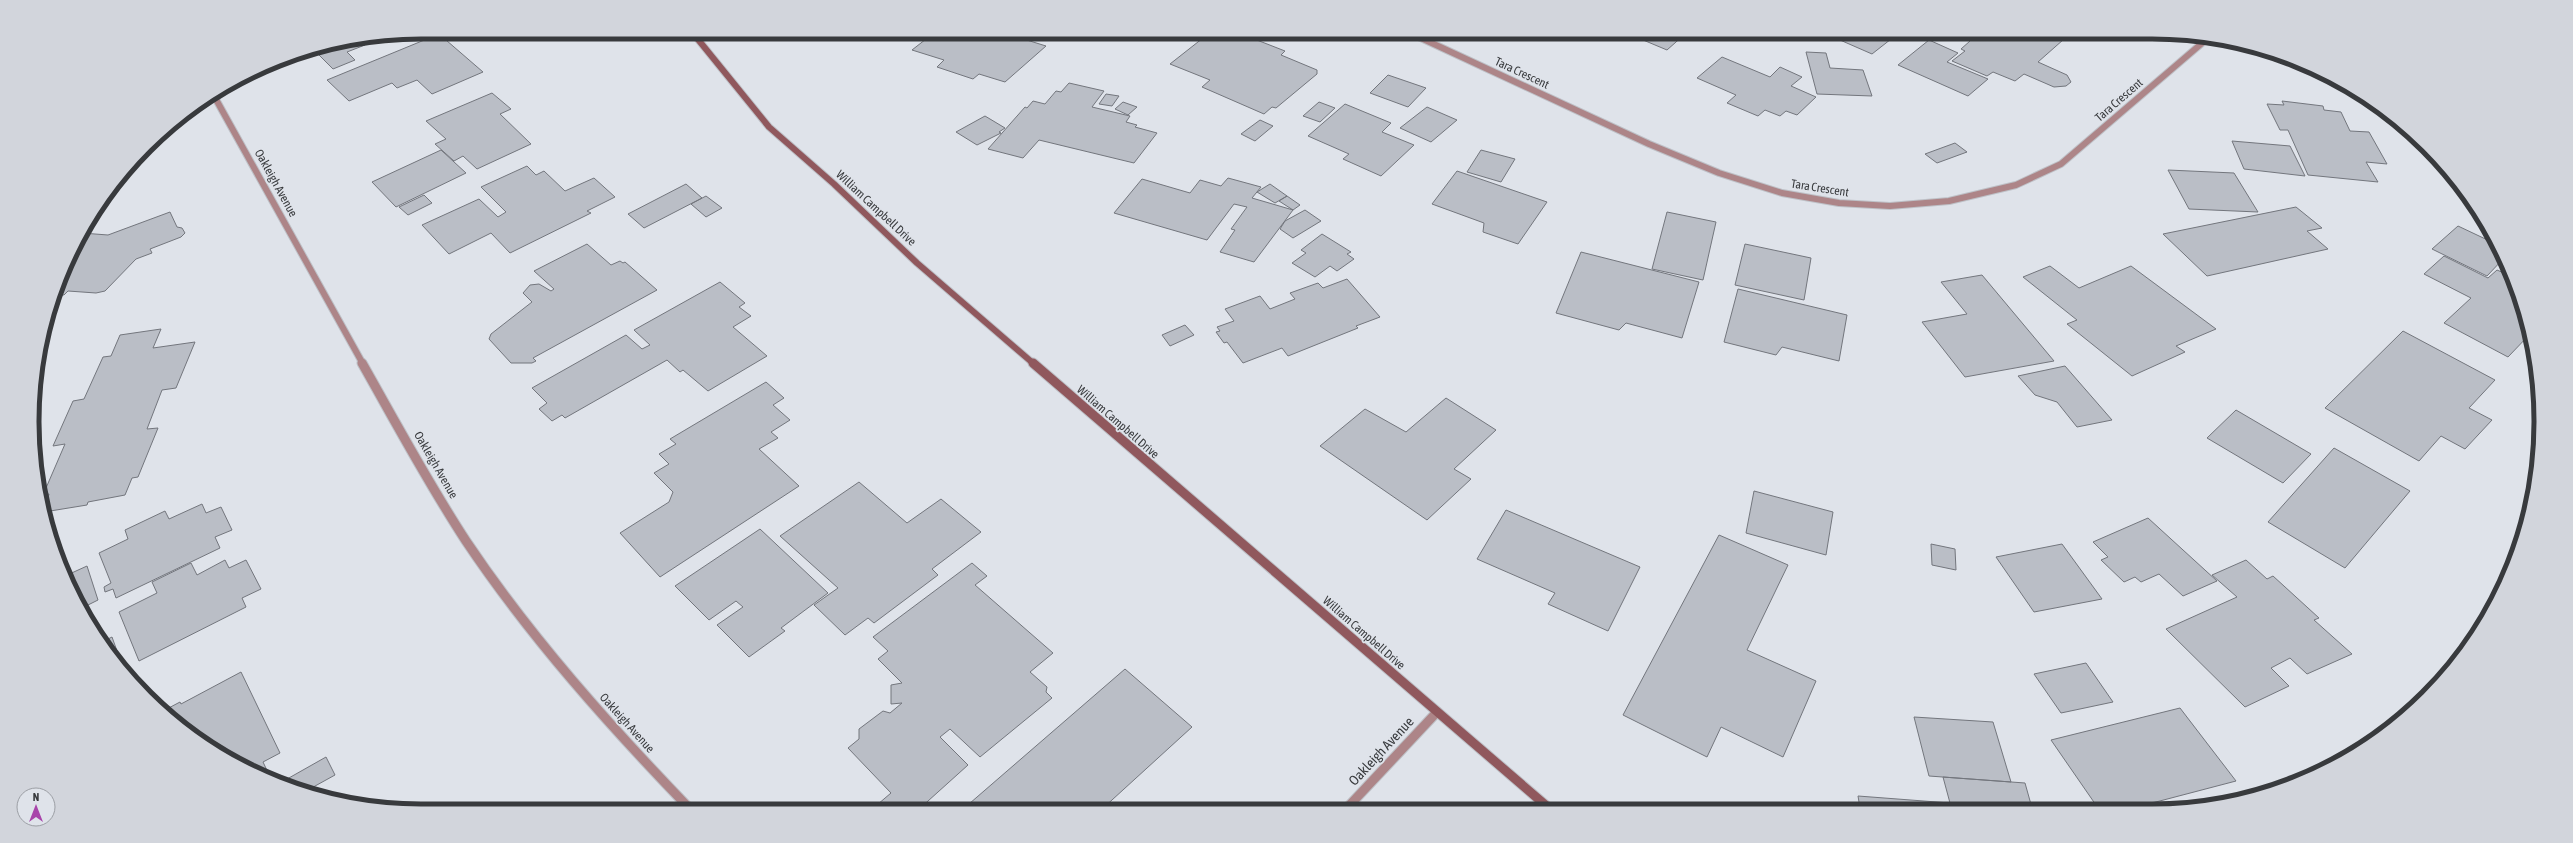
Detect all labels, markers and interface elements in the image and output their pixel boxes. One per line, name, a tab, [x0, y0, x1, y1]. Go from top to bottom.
street label: Tara Crescent	[1493, 54, 1552, 92]
street label: Tara Crescent	[2092, 75, 2146, 124]
street label: Oakleigh Avenue	[252, 147, 300, 219]
street label: William Campbell Drive	[833, 167, 919, 249]
street label: Tara Crescent	[1790, 177, 1850, 200]
street label: William Campbell Drive	[1074, 383, 1162, 461]
street label: Oakleigh Avenue	[411, 429, 461, 501]
street label: William Campbell Drive	[1320, 594, 1408, 672]
street label: Oakleigh Avenue	[597, 690, 657, 756]
street label: Oakleigh Avenue	[1345, 714, 1417, 788]
north arrow	[16, 787, 56, 827]
text: N	[33, 791, 39, 803]

